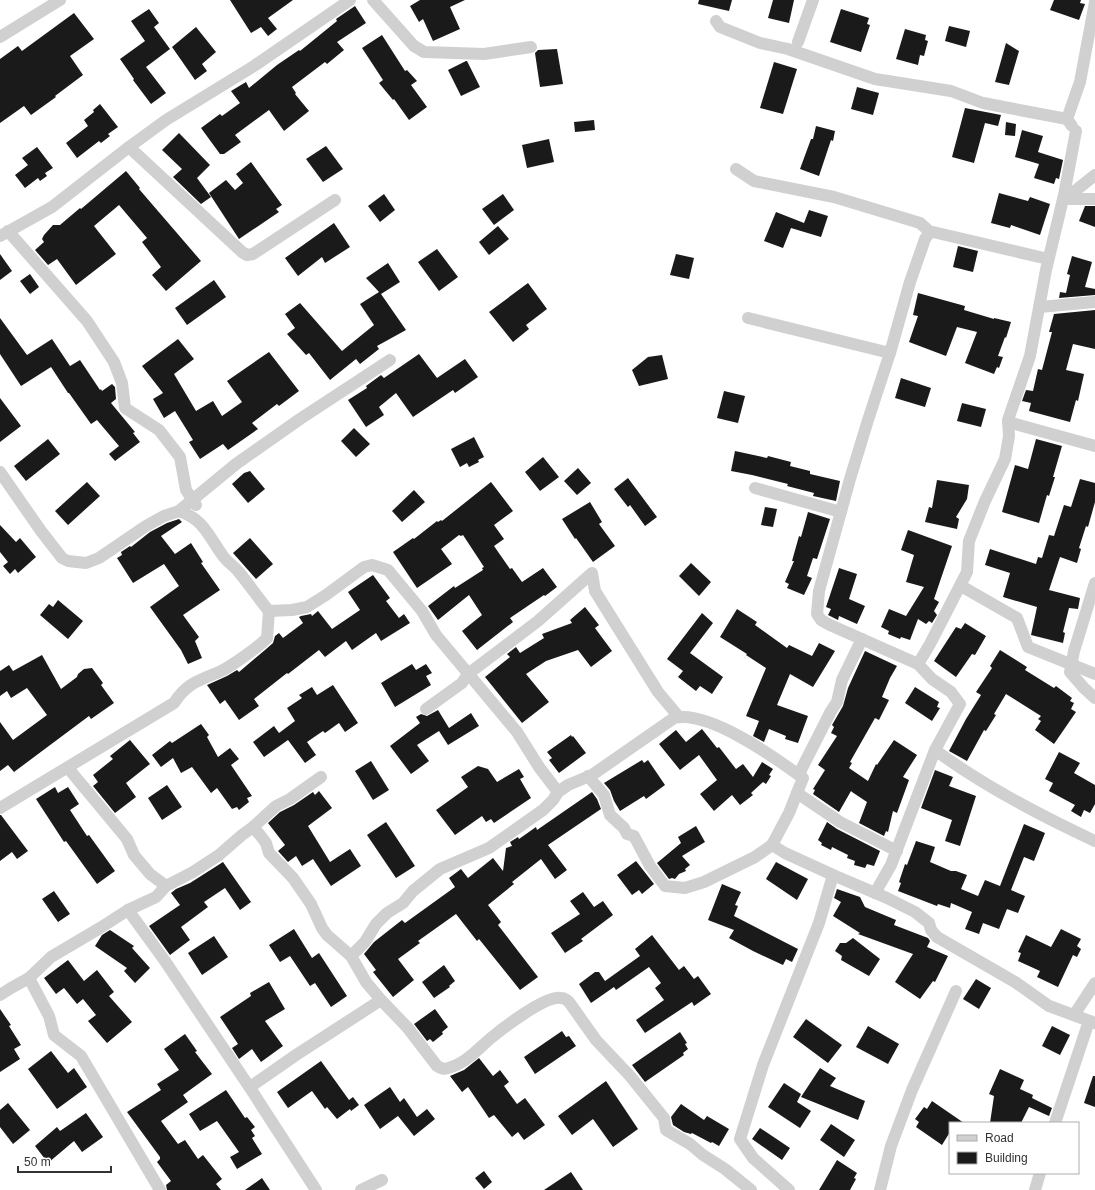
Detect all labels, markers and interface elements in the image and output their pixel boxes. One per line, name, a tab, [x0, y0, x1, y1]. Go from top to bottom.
legend	[949, 1122, 1079, 1174]
text: Road	[985, 1131, 1014, 1145]
scale bar	[18, 1148, 111, 1174]
text: Building	[985, 1151, 1028, 1165]
text: 50 m	[24, 1155, 51, 1169]

